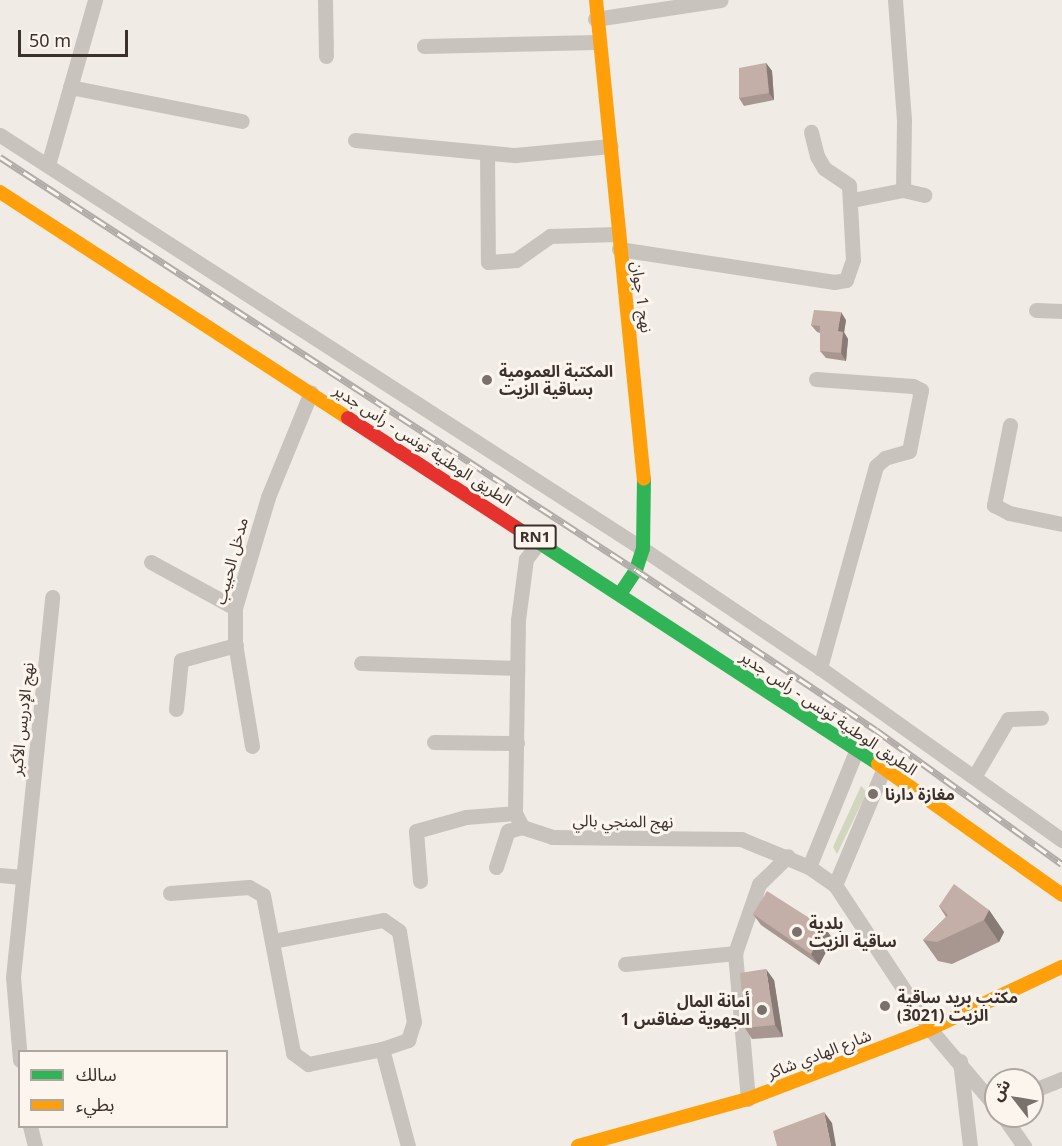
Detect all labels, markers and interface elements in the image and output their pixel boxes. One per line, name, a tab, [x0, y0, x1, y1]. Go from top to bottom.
scale bar	[21, 18, 130, 56]
text: 50 m	[29, 28, 71, 52]
street label: نهج 1 جوان	[627, 260, 657, 334]
place label: المكتبة العمومية بساقية الزيت	[499, 361, 613, 399]
marker: المكتبة العمومية بساقية الزيت	[480, 373, 494, 387]
street label: الطريق الوطنية تونس - رأس جدير	[330, 380, 516, 510]
street label: مدخل الحبيب	[210, 515, 252, 607]
road number: RN1	[512, 525, 558, 549]
street label: الطريق الوطنية تونس - رأس جدير	[737, 647, 921, 779]
street label: نهج الإدريس الأكبر	[7, 661, 37, 777]
place label: مغازة دارنا	[885, 784, 955, 804]
marker: مغازة دارنا	[866, 787, 880, 801]
street label: نهج المنجي بالي	[572, 811, 674, 831]
place label: بلدية ساقية الزيت	[809, 913, 897, 951]
marker: بلدية ساقية الزيت	[790, 925, 804, 939]
place label: مكتب بريد ساقية الزيت (3021)	[897, 987, 1018, 1025]
place label: أمانة المال الجهوية صفاقس 1	[621, 991, 750, 1029]
marker: مكتب بريد ساقية الزيت (3021)	[878, 999, 892, 1013]
marker: أمانة المال الجهوية صفاقس 1	[755, 1003, 769, 1017]
street label: شارع الهادي شاكر	[764, 1025, 874, 1083]
legend	[18, 1050, 228, 1128]
text: سالك	[76, 1062, 117, 1086]
north arrow	[984, 1068, 1044, 1128]
text: ش	[985, 1075, 1015, 1105]
text: بطيء	[76, 1092, 114, 1116]

